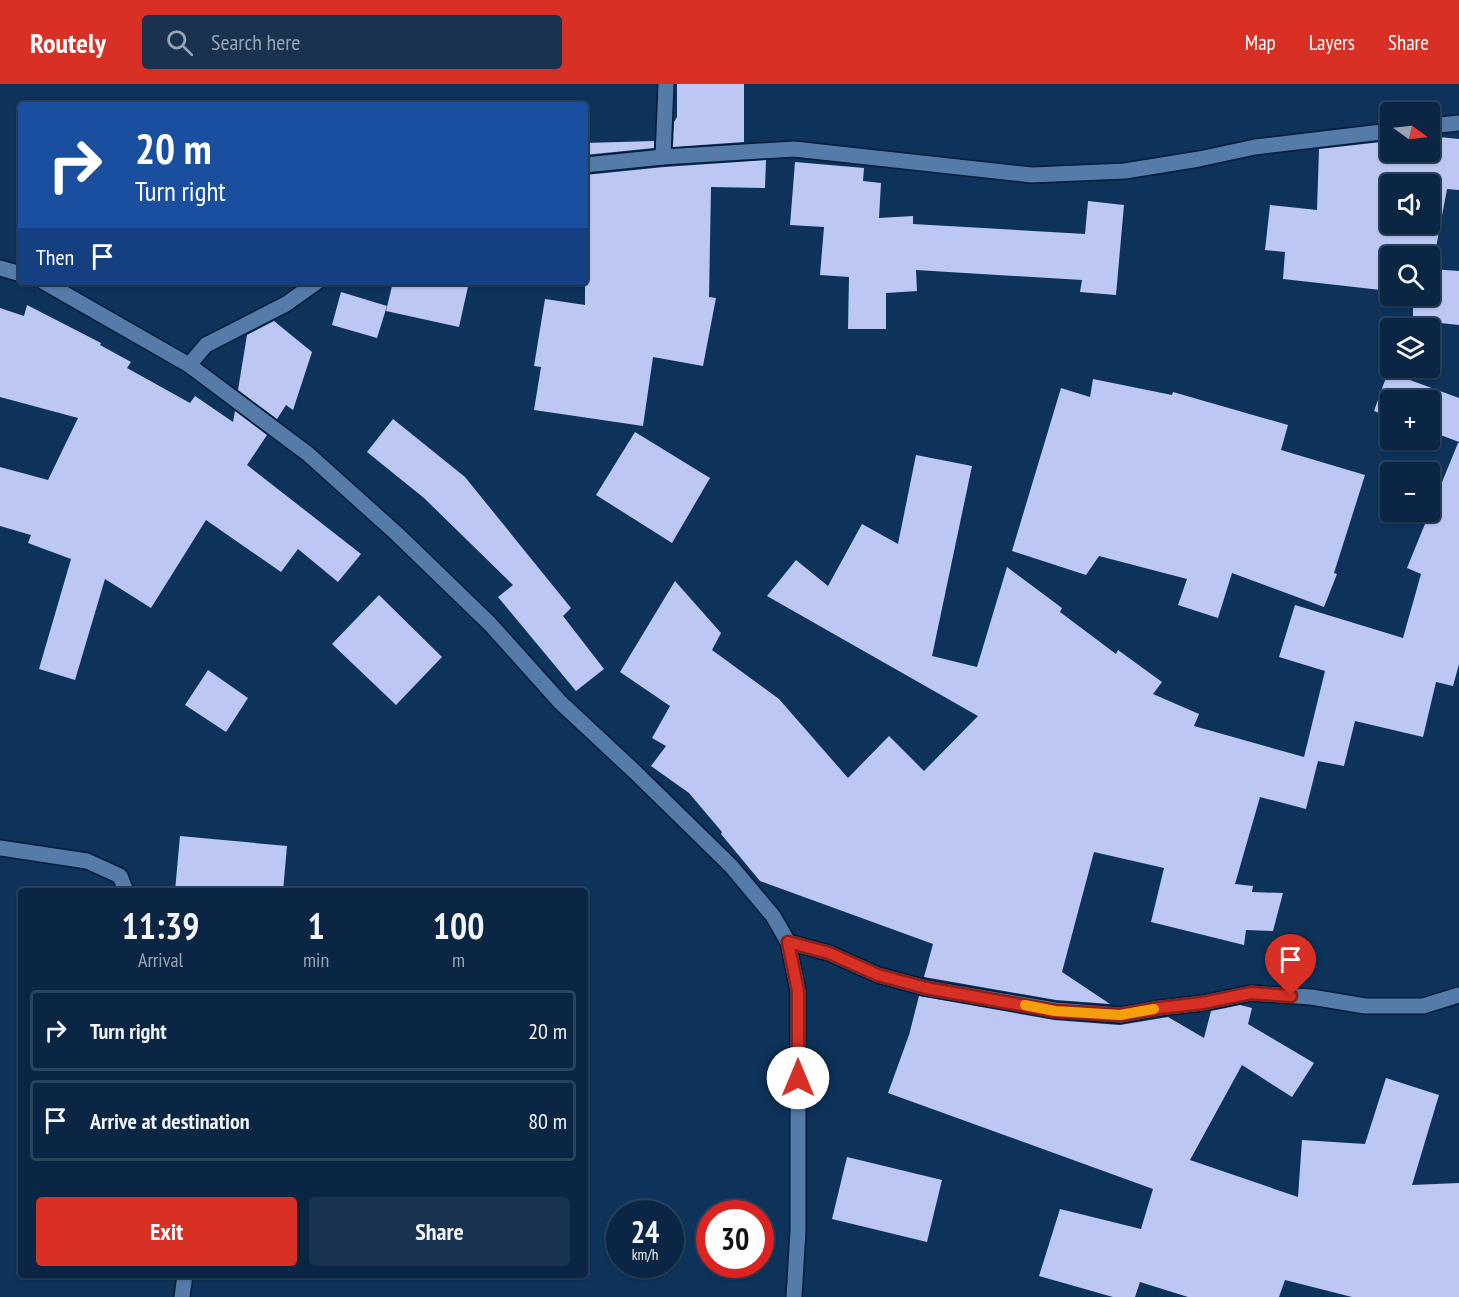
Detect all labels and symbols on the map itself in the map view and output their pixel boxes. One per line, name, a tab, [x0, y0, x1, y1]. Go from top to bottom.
north arrow	[1380, 102, 1440, 162]
pin	[1265, 934, 1316, 996]
position arrow	[766, 1046, 830, 1110]
speed limit sign: 30	[696, 1200, 774, 1278]

